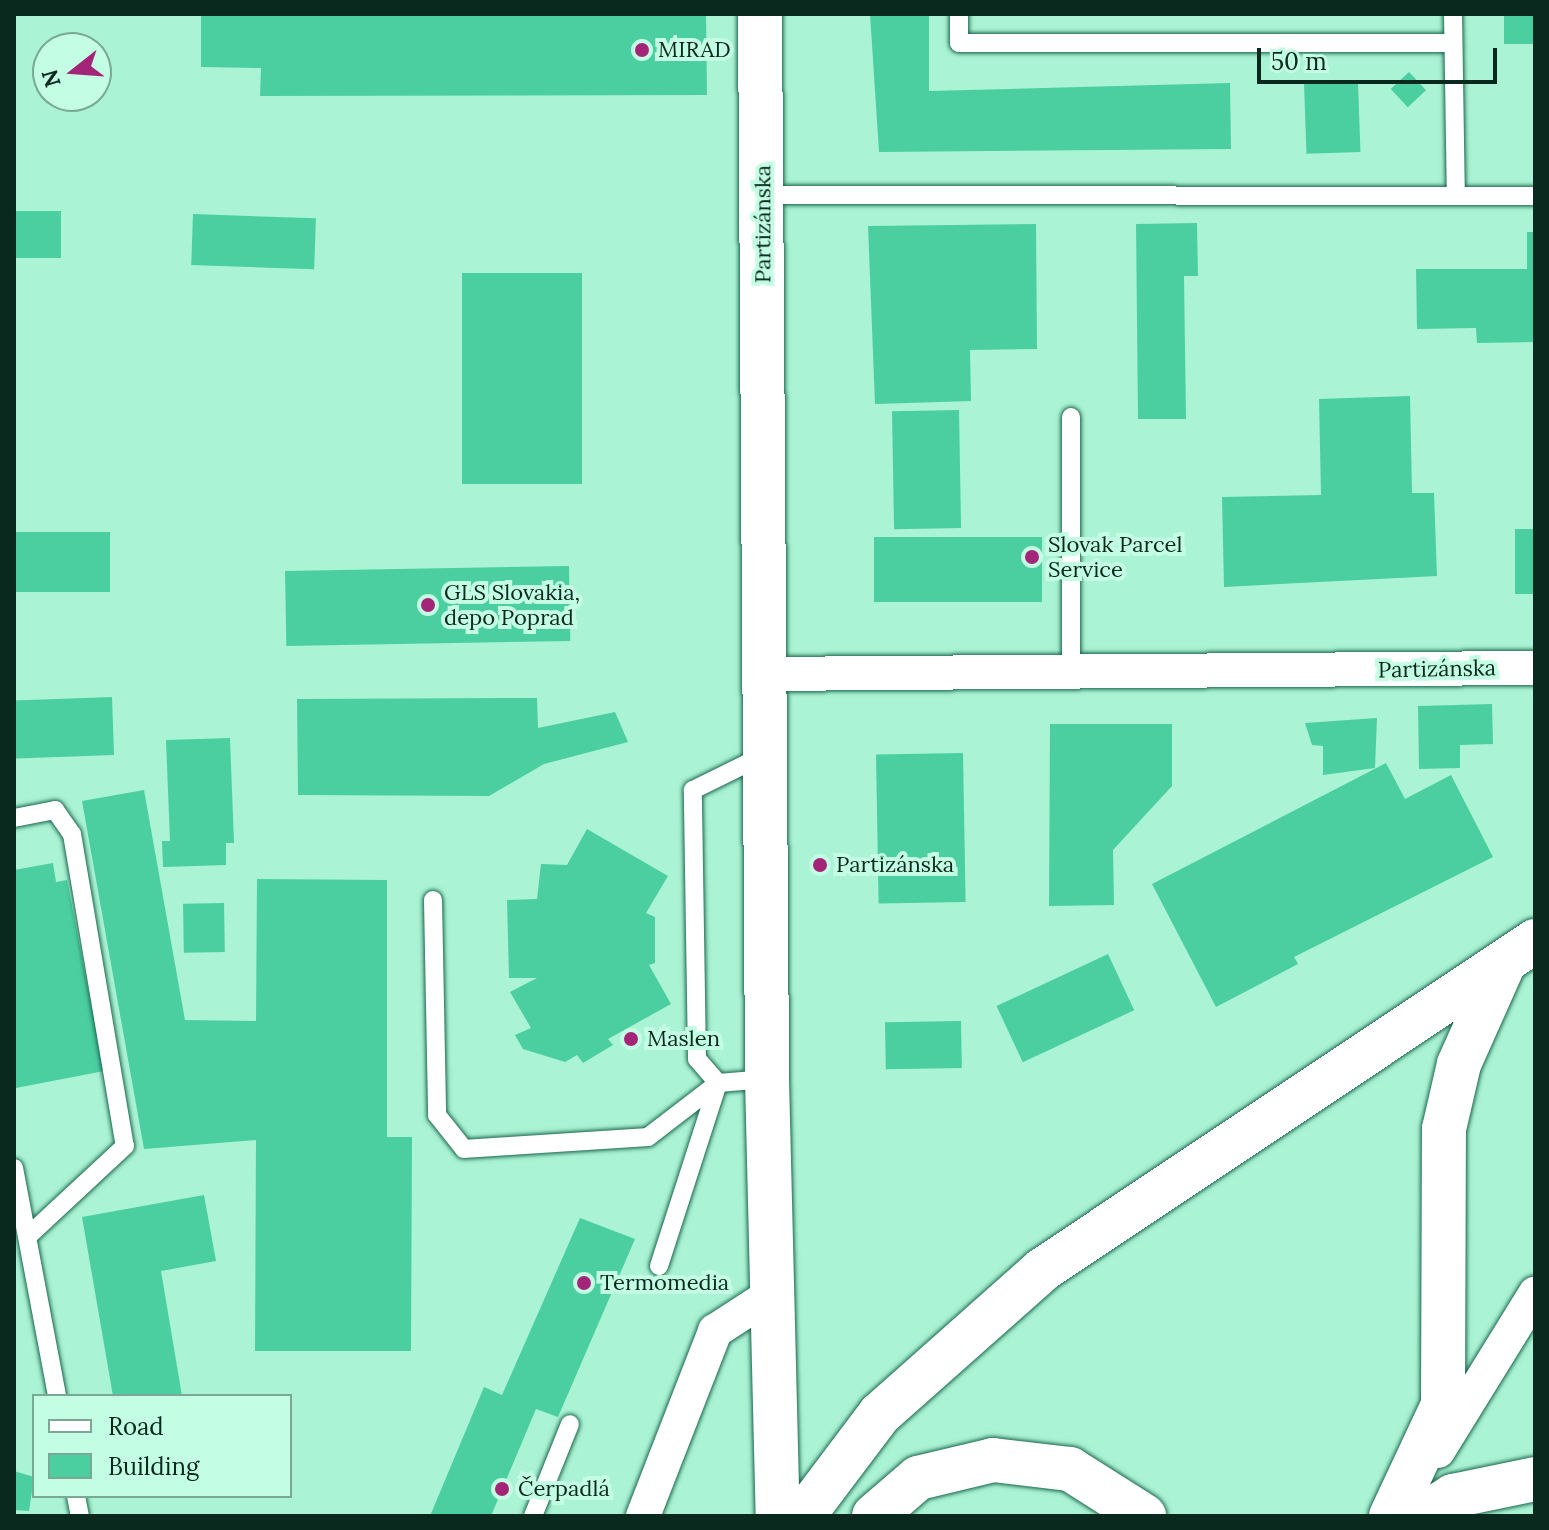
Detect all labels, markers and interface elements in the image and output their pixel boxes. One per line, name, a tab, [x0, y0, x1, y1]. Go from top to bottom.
north arrow	[32, 32, 112, 112]
scale bar	[1261, 32, 1501, 82]
place label: MIRAD	[658, 37, 731, 63]
marker: MIRAD	[633, 41, 651, 59]
text: 50 m	[1271, 46, 1327, 77]
text: N	[35, 66, 67, 91]
street label: Partizánska	[750, 165, 776, 283]
place label: Slovak Parcel Service	[1048, 531, 1182, 582]
marker: Slovak Parcel Service	[1023, 548, 1041, 566]
place label: GLS Slovakia, depo Poprad	[444, 579, 580, 630]
marker: GLS Slovakia, depo Poprad	[419, 596, 437, 614]
street label: Partizánska	[1378, 655, 1496, 683]
place label: Partizánska	[836, 852, 954, 878]
marker: Partizánska	[811, 856, 829, 874]
place label: Maslen	[647, 1026, 720, 1052]
marker: Maslen	[622, 1030, 640, 1048]
place label: Termomedia	[600, 1270, 729, 1296]
marker: Termomedia	[575, 1274, 593, 1292]
legend	[32, 1394, 292, 1498]
text: Road	[108, 1411, 164, 1442]
text: Building	[108, 1451, 199, 1482]
place label: Čerpadlá	[518, 1476, 610, 1502]
marker: Čerpadlá	[493, 1480, 511, 1498]

